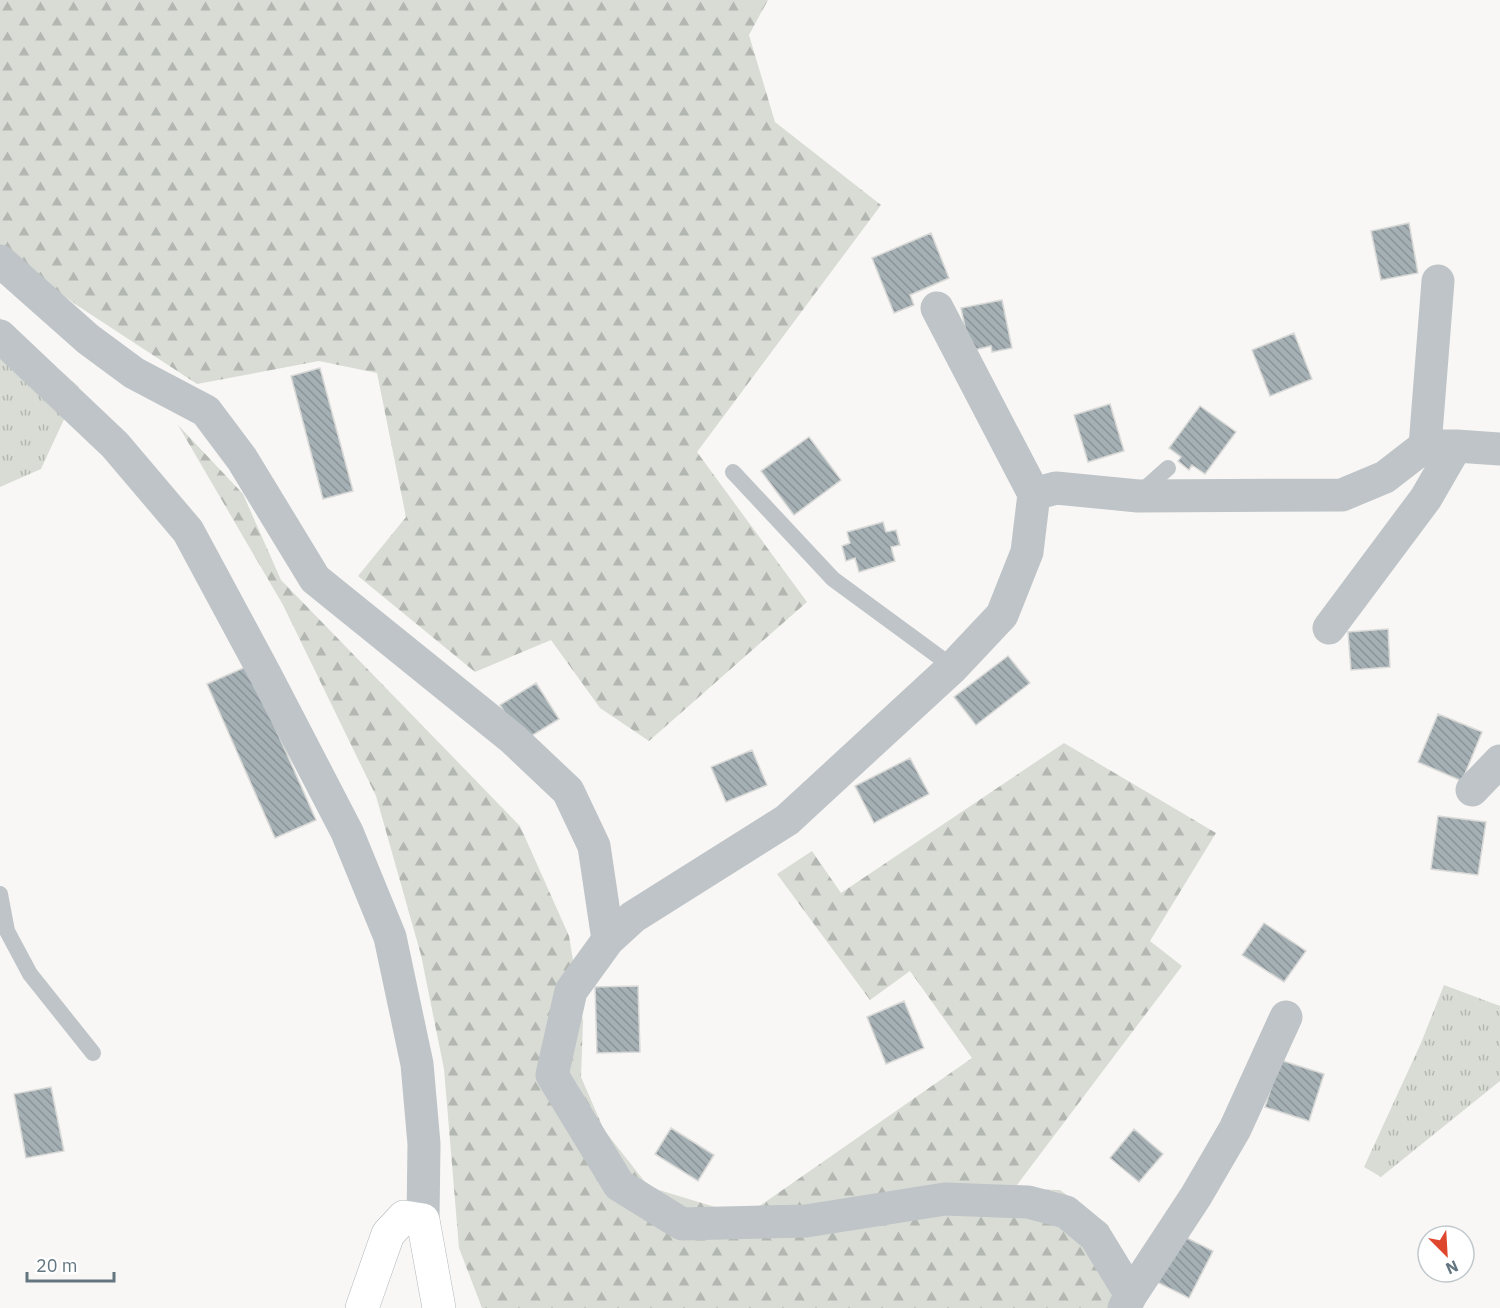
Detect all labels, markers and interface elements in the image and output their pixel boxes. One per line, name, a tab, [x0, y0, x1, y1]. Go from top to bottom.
north arrow	[1416, 1224, 1476, 1284]
scale bar	[27, 1245, 114, 1283]
text: 20 m	[36, 1254, 78, 1277]
text: N	[1443, 1256, 1461, 1279]

